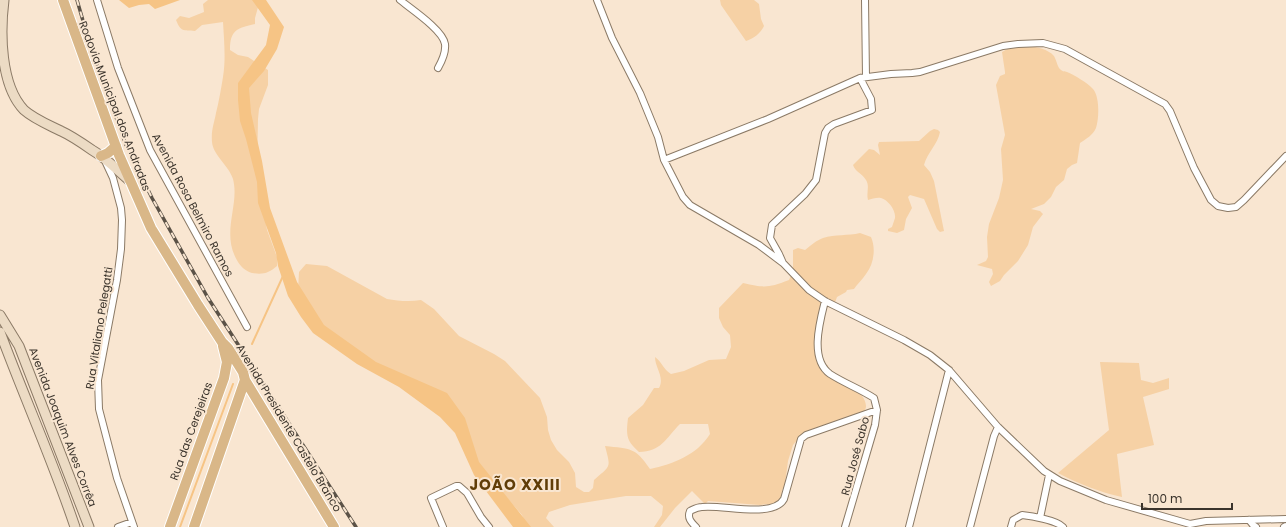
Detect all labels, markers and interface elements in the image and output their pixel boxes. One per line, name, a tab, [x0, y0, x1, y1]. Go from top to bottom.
street label: Rodovia Municipal dos Andradas	[75, 19, 155, 194]
street label: Avenida Rosa Belmiro Ramos	[148, 130, 238, 280]
street label: Rua Vitaliano Pelegatti	[81, 265, 117, 390]
street label: Avenida Presidente Castelo Branco	[232, 341, 346, 515]
street label: Avenida Joaquim Alves Corrêa	[25, 345, 101, 509]
street label: Rua das Cerejeiras	[166, 379, 216, 482]
street label: Rua José Sabo	[837, 415, 873, 497]
district label: JOÃO XXIII	[469, 474, 561, 495]
scale bar	[1142, 485, 1232, 511]
text: 100 m	[1148, 490, 1182, 507]

